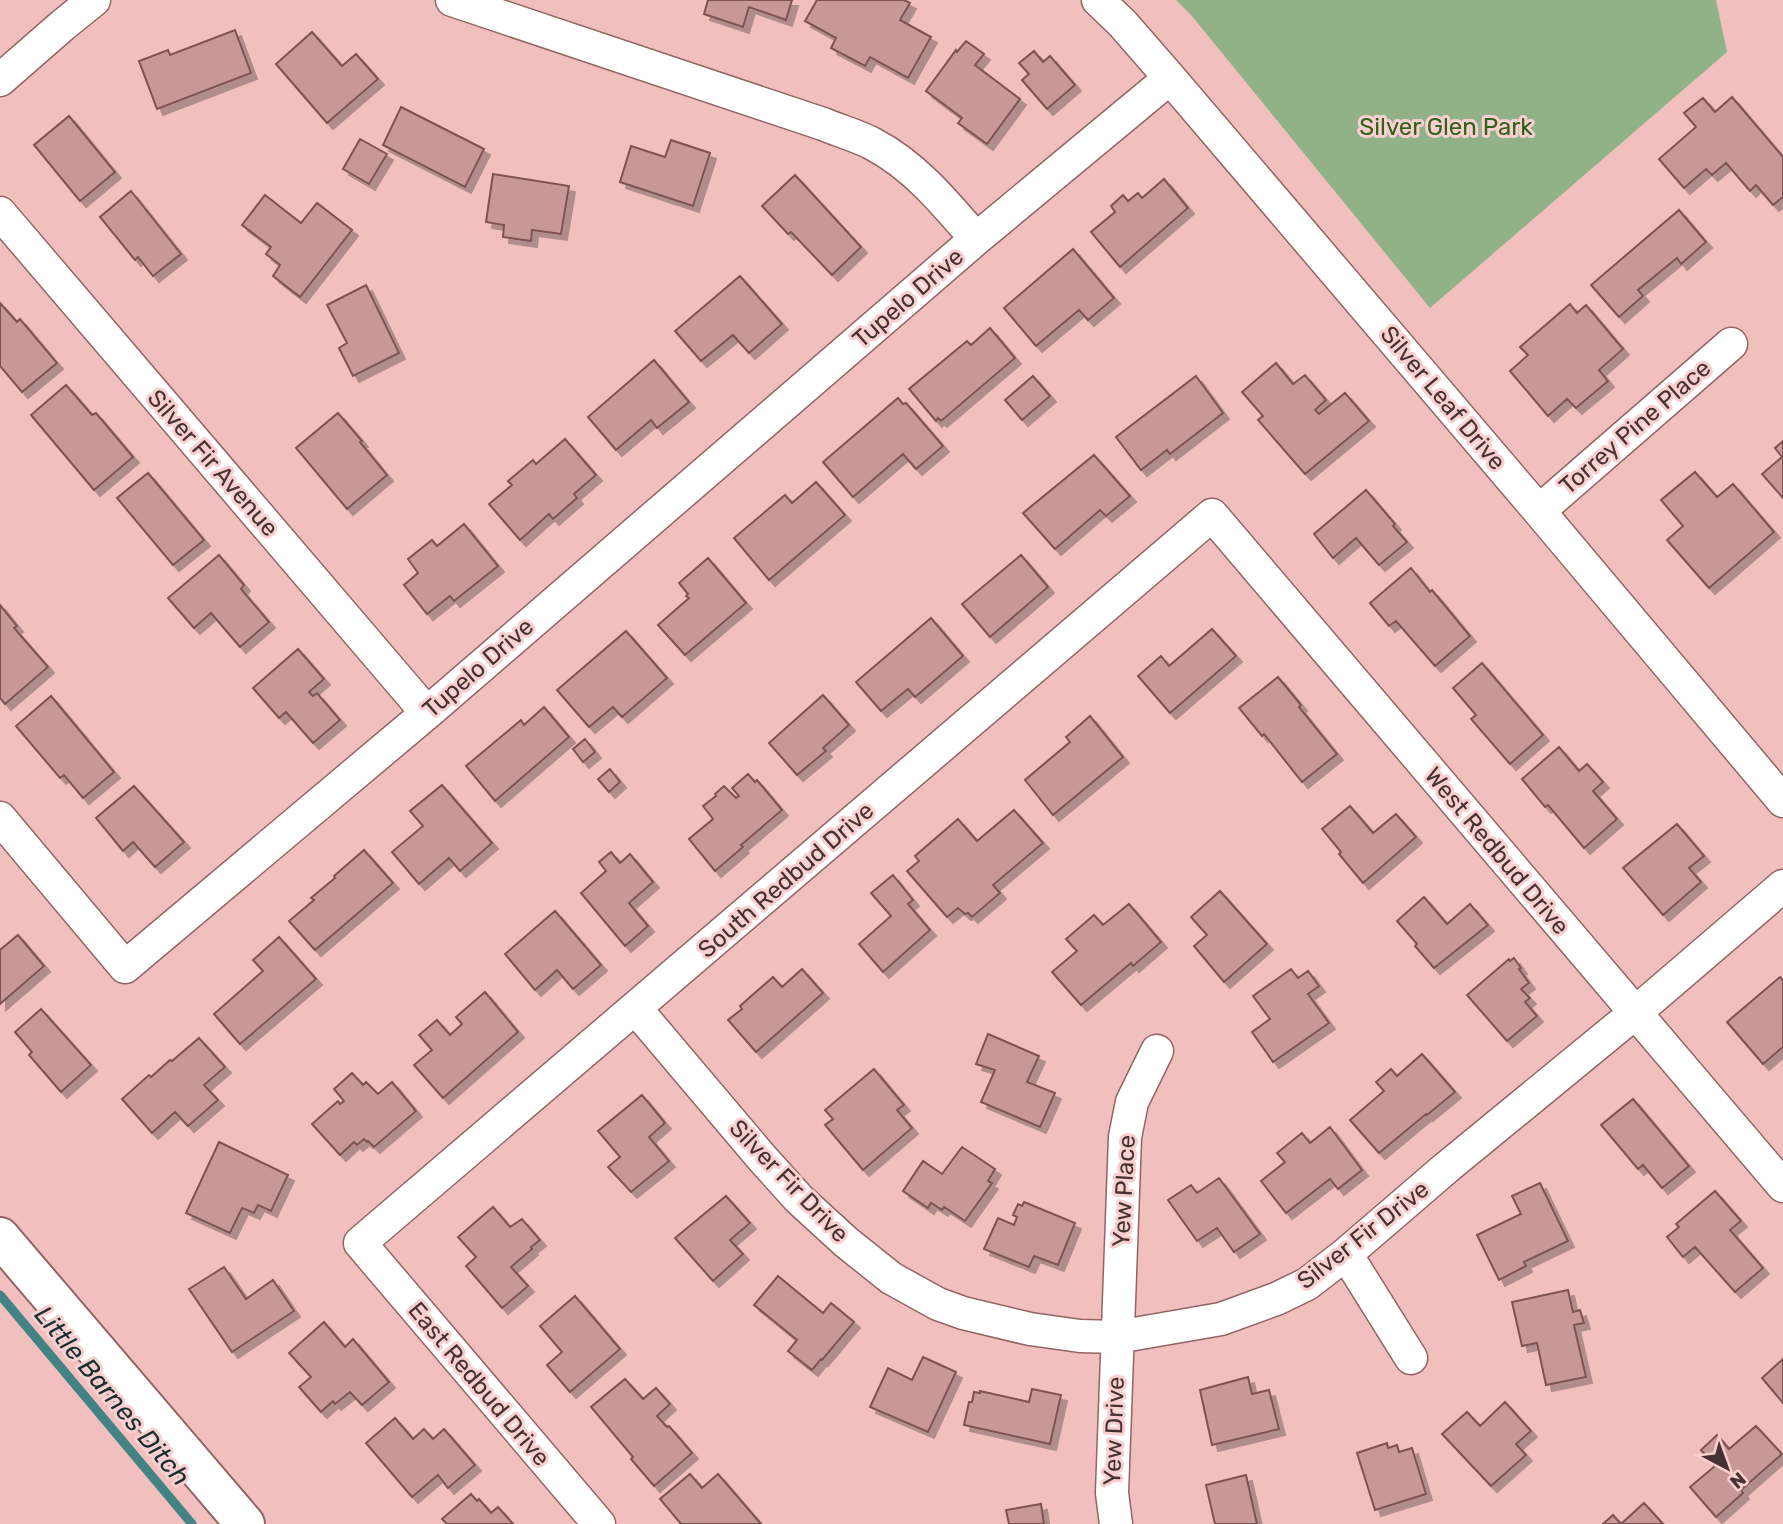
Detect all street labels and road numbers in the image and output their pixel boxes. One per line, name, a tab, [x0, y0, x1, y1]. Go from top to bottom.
street label: Tupelo Drive	[847, 242, 969, 354]
street label: Silver Leaf Drive	[1375, 320, 1511, 476]
street label: Torrey Pine Place	[1554, 354, 1716, 500]
street label: Silver Fir Avenue	[142, 384, 284, 542]
street label: Tupelo Drive	[417, 612, 539, 724]
street label: West Redbud Drive	[1419, 762, 1575, 940]
street label: South Redbud Drive	[693, 796, 879, 964]
street label: Silver Fir Drive	[724, 1114, 854, 1248]
street label: Yew Place	[1107, 1134, 1141, 1248]
street label: Silver Fir Drive	[1292, 1175, 1434, 1295]
street label: East Redbud Drive	[402, 1296, 556, 1472]
street label: Yew Drive	[1098, 1376, 1130, 1486]

